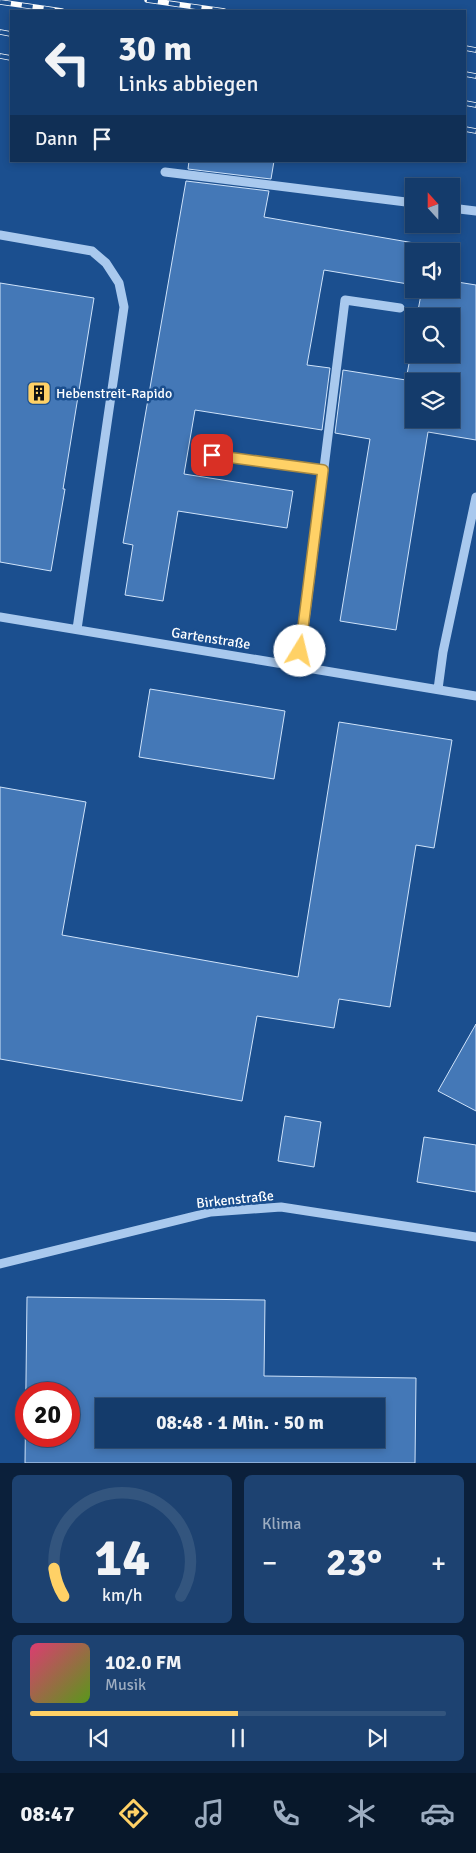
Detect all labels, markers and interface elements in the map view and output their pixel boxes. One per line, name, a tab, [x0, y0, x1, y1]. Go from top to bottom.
text: 30 m	[118, 27, 192, 70]
icon: left	[35, 30, 100, 95]
text: Links abbiegen	[118, 70, 259, 97]
icon: arrive	[88, 125, 116, 153]
text: Dann	[35, 127, 78, 151]
north arrow	[405, 178, 460, 232]
map controls	[405, 178, 460, 428]
button: sound	[405, 243, 460, 298]
button: search	[405, 308, 460, 363]
button: layers	[405, 373, 460, 428]
building icon: Hebenstreit-Rapido	[26, 380, 52, 406]
place label: Hebenstreit-Rapido	[56, 385, 172, 402]
pin	[191, 434, 233, 476]
icon: arrive	[198, 441, 226, 469]
street label: Gartenstraße	[170, 624, 252, 653]
position arrow	[273, 624, 325, 676]
street label: Birkenstraße	[195, 1187, 275, 1212]
speed limit sign: 20	[15, 1382, 80, 1447]
text: 08:48 · 1 Min. · 50 m	[156, 1411, 324, 1435]
text: Klima	[262, 1514, 301, 1534]
text: 14	[94, 1526, 150, 1590]
text: 23°	[326, 1539, 382, 1586]
text: −	[262, 1546, 277, 1580]
text: +	[431, 1546, 446, 1580]
text: km/h	[102, 1584, 142, 1606]
text: 102.0 FM	[105, 1651, 182, 1675]
text: Musik	[105, 1675, 146, 1695]
icon: previous	[85, 1724, 113, 1752]
icon: pause	[224, 1724, 252, 1752]
icon: next	[363, 1724, 391, 1752]
icon: directions	[116, 1796, 151, 1831]
icon: music	[192, 1796, 227, 1831]
icon: phone	[268, 1796, 303, 1831]
icon: climate	[344, 1796, 379, 1831]
icon: car	[420, 1796, 455, 1831]
text: 08:47	[21, 1800, 75, 1827]

